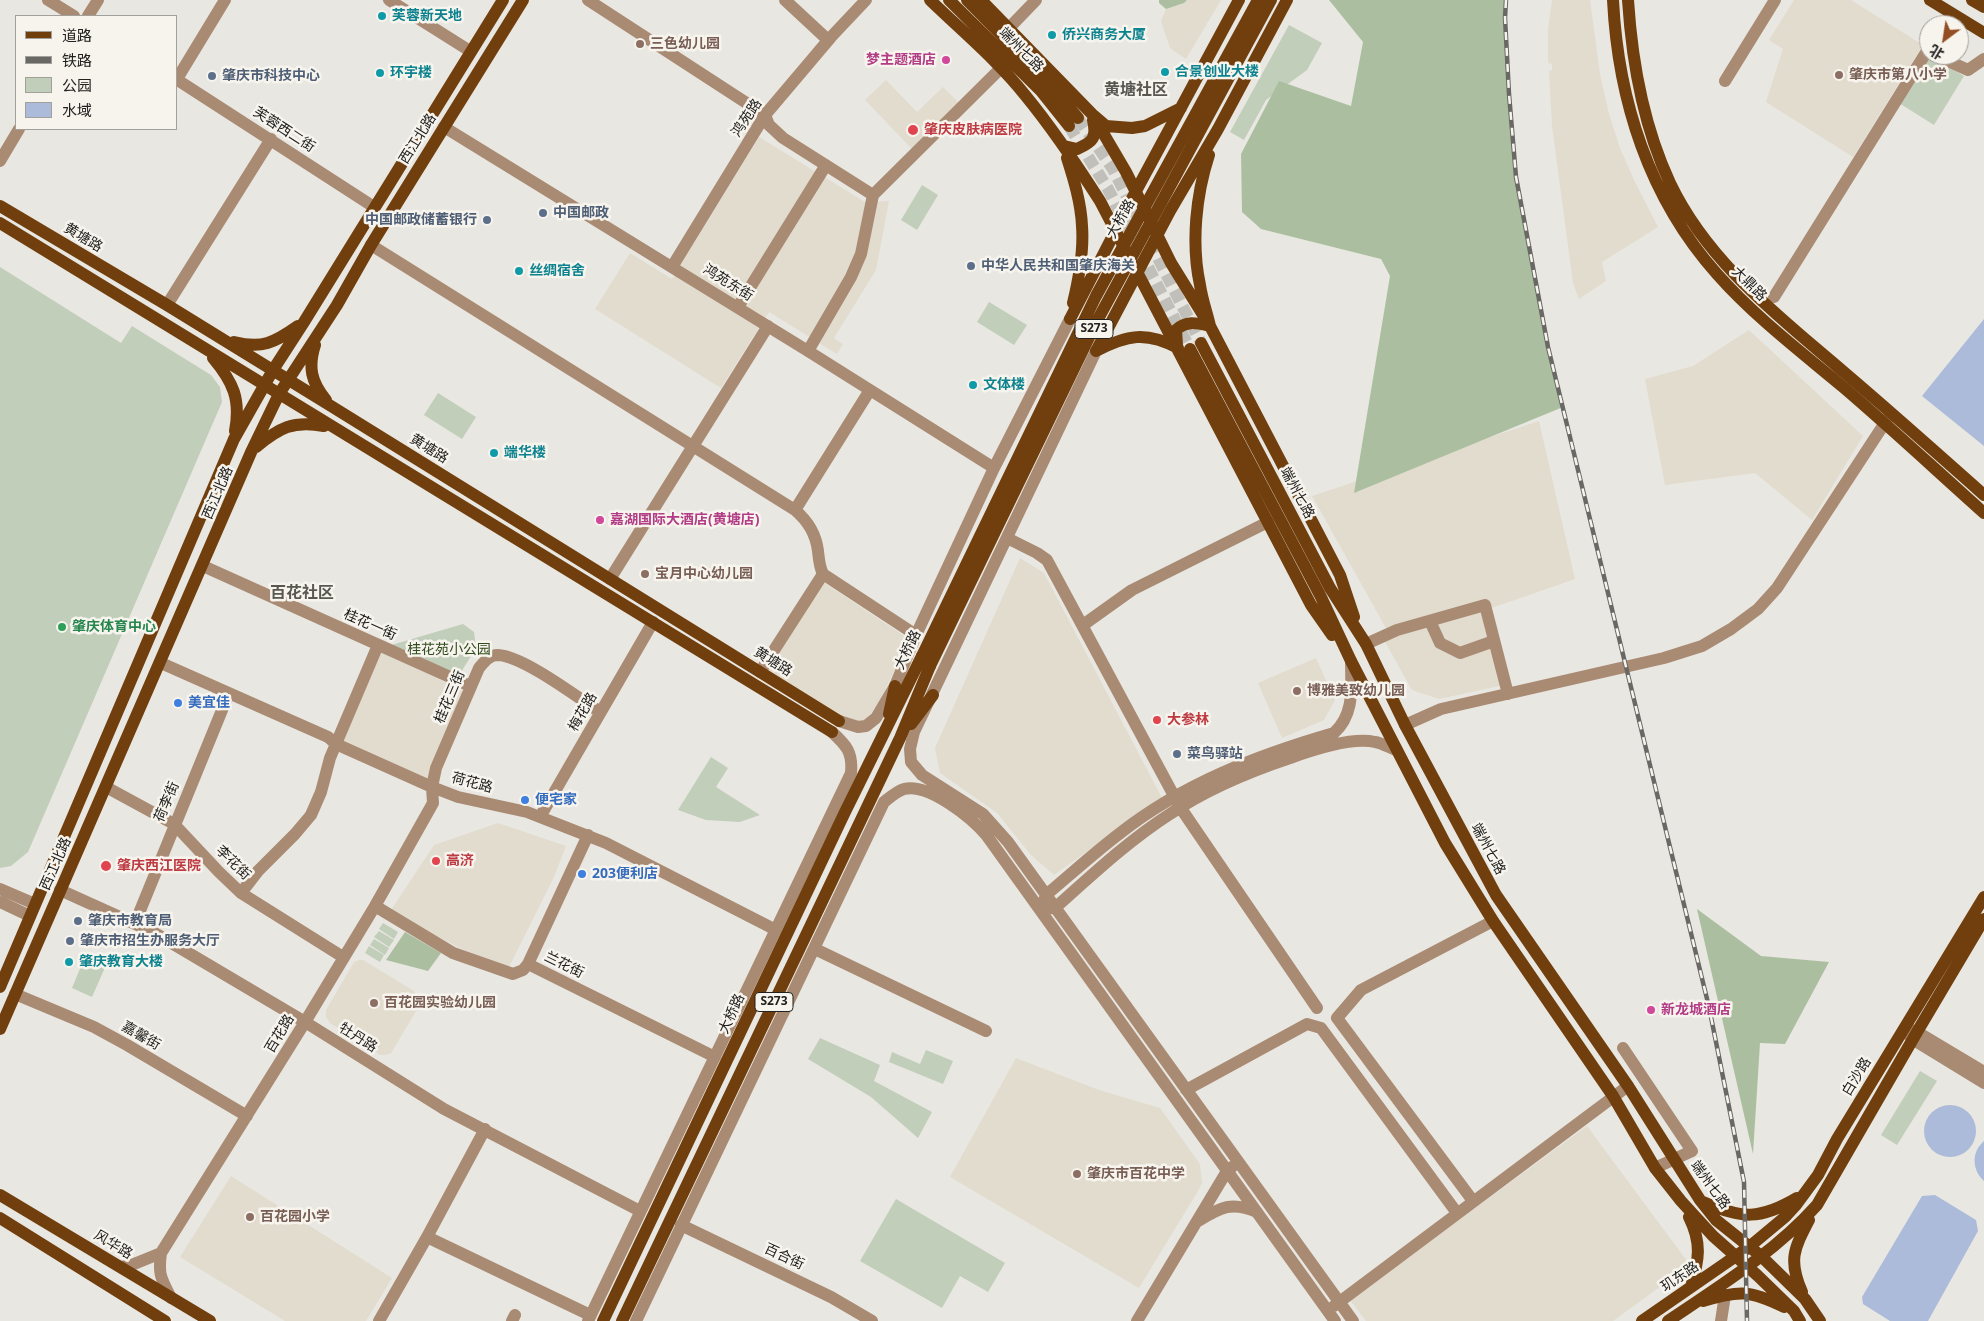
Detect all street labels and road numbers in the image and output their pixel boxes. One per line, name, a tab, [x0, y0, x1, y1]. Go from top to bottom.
street label: 端州七路	[995, 24, 1047, 76]
street label: 鸿苑路	[728, 96, 766, 140]
street label: 芙蓉西二街	[250, 104, 318, 156]
street label: 西江北路	[396, 111, 440, 167]
street label: 大桥路	[1103, 197, 1139, 241]
street label: 黄塘路	[61, 220, 105, 256]
street label: 鸿苑东街	[700, 261, 756, 305]
street label: 大鼎路	[1728, 263, 1770, 305]
road number: S273	[1075, 320, 1113, 338]
street label: 黄塘路	[407, 431, 451, 467]
street label: 西江北路	[199, 464, 237, 522]
street label: 端州七路	[1276, 464, 1318, 522]
street label: 桂花一街	[341, 606, 399, 644]
street label: 大桥路	[891, 627, 925, 673]
street label: 黄塘路	[751, 644, 795, 680]
street label: 桂花三街	[431, 668, 469, 726]
street label: 梅花路	[565, 690, 601, 734]
street label: 荷花路	[450, 769, 494, 797]
street label: 荷李街	[151, 779, 183, 825]
street label: 端州七路	[1467, 820, 1509, 878]
street label: 西江北路	[37, 835, 75, 893]
street label: 李花街	[212, 842, 254, 884]
street label: 兰花街	[541, 948, 587, 982]
street label: 大桥路	[716, 991, 748, 1037]
road number: S273	[755, 992, 793, 1012]
street label: 百花路	[262, 1012, 298, 1056]
street label: 嘉馨街	[119, 1018, 163, 1054]
street label: 牡丹路	[336, 1020, 380, 1056]
street label: 白沙路	[1839, 1055, 1875, 1099]
street label: 端州七路	[1687, 1157, 1733, 1213]
street label: 风华路	[91, 1227, 135, 1263]
street label: 百合街	[761, 1241, 807, 1273]
street label: 玑东路	[1658, 1258, 1702, 1296]

